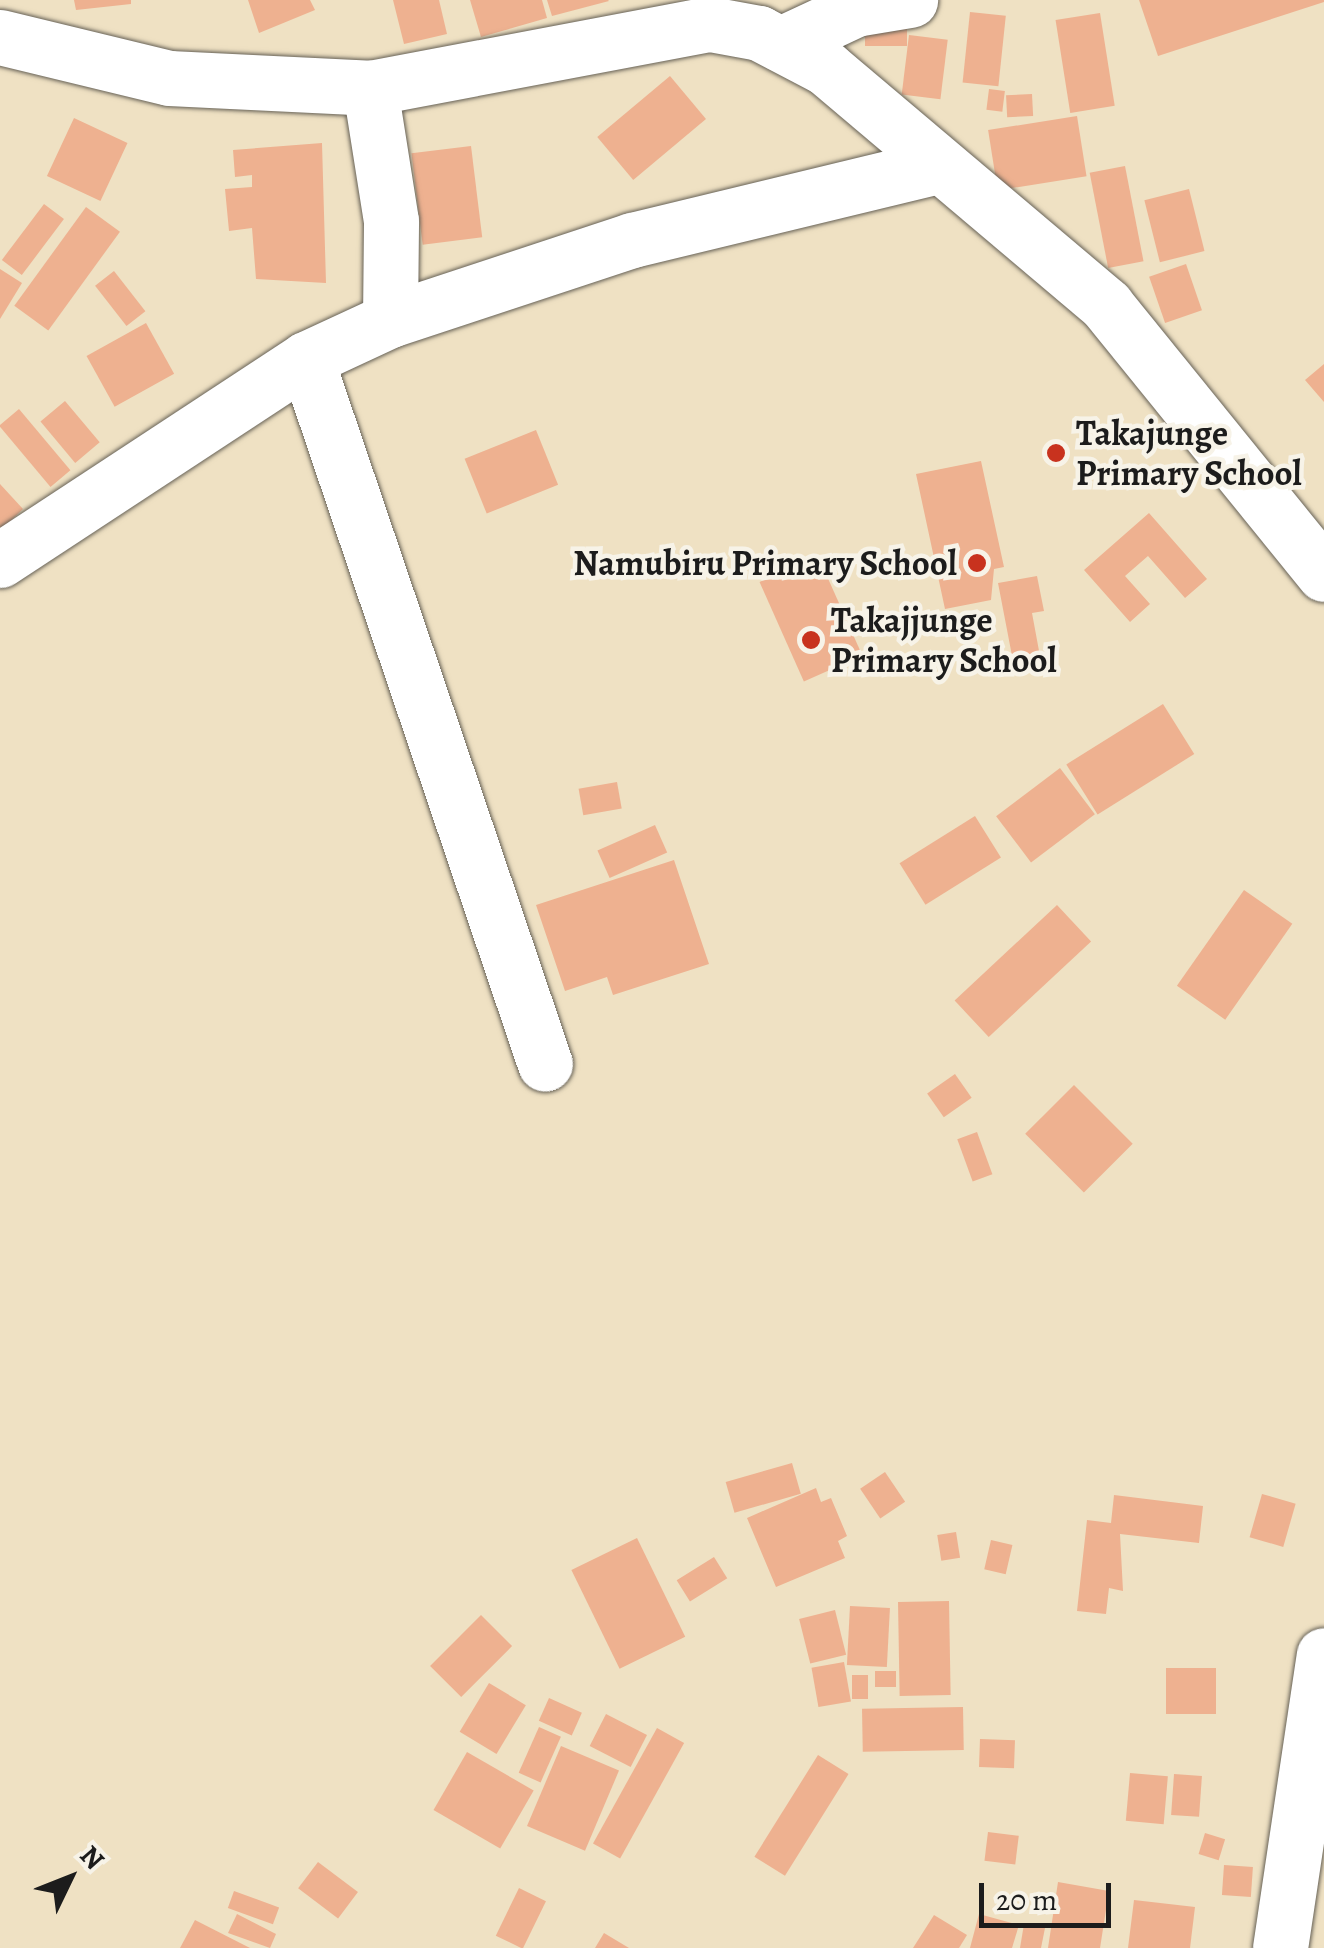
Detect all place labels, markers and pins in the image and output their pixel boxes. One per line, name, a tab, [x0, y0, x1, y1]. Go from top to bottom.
place label: Takajunge Primary School	[1076, 412, 1302, 494]
marker: Takajunge Primary School	[1045, 442, 1067, 464]
place label: Namubiru Primary School	[573, 542, 957, 584]
marker: Namubiru Primary School	[966, 552, 988, 574]
place label: Takajjunge Primary School	[831, 599, 1057, 681]
marker: Takajjunge Primary School	[800, 629, 822, 651]

